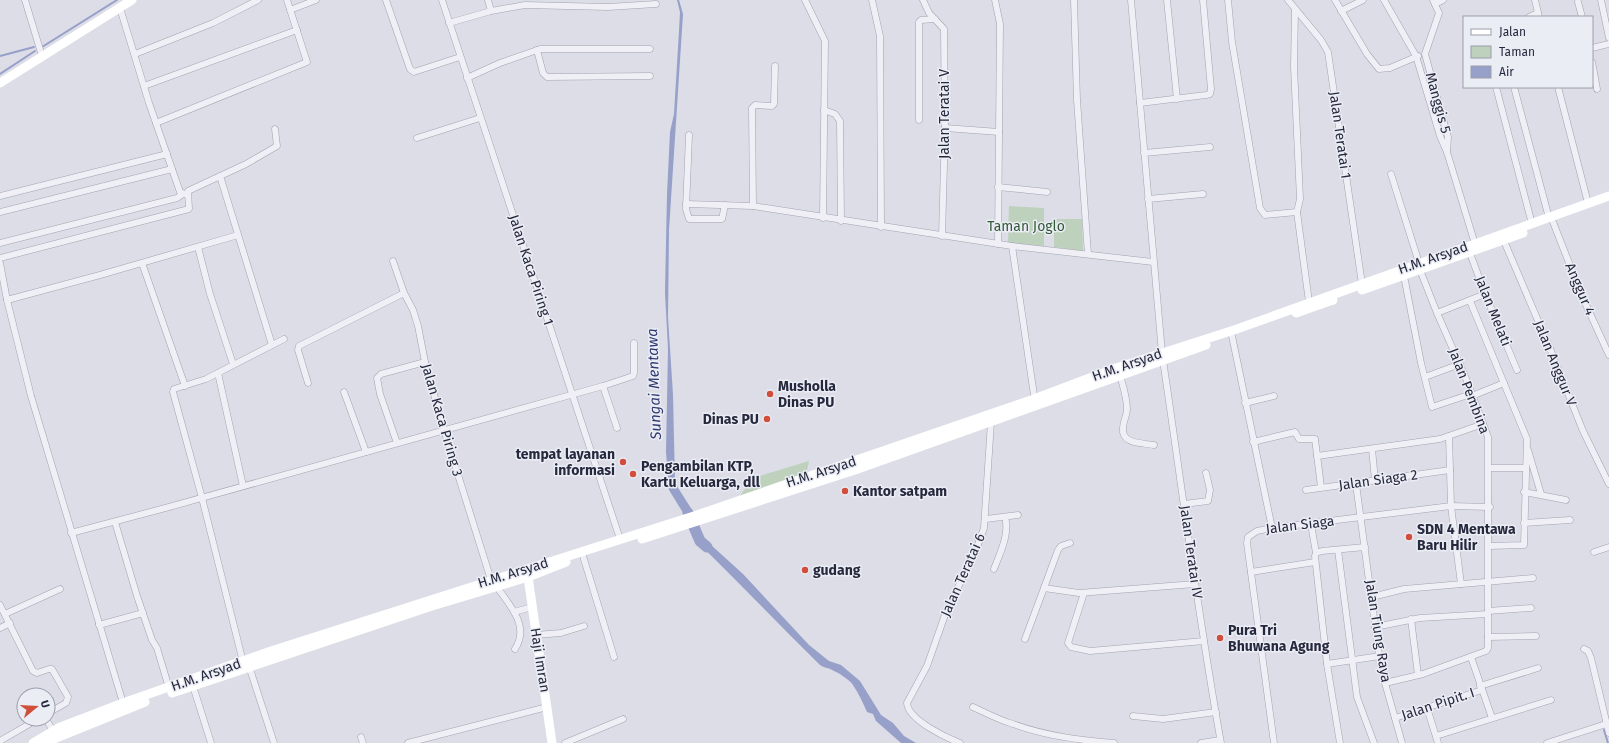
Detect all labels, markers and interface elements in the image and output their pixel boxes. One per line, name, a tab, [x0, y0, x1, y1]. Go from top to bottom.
legend	[1463, 16, 1593, 88]
text: Jalan	[1499, 25, 1526, 39]
text: Taman	[1499, 45, 1535, 59]
text: Air	[1499, 65, 1514, 79]
street label: Jalan Teratai V	[936, 69, 953, 159]
street label: Manggis 5	[1422, 71, 1454, 135]
street label: Jalan Teratai 1	[1325, 90, 1355, 180]
street label: Jalan Kaca Piring 1	[505, 212, 557, 328]
park label: Taman Joglo	[987, 218, 1065, 235]
street label: H.M. Arsyad	[1396, 238, 1470, 278]
street label: Anggur 4	[1561, 260, 1599, 318]
street label: Jalan Melati	[1471, 273, 1515, 349]
street label: Jalan Anggur V	[1530, 318, 1580, 409]
water label: Sungai Mentawa	[643, 328, 665, 441]
street label: H.M. Arsyad	[1090, 345, 1164, 385]
street label: Jalan Pembina	[1445, 346, 1493, 436]
street label: Jalan Kaca Piring 3	[418, 362, 466, 478]
place label: Musholla Dinas PU	[778, 378, 836, 411]
marker: Musholla Dinas PU	[765, 389, 775, 399]
place label: Dinas PU	[703, 411, 759, 428]
marker: Dinas PU	[762, 414, 772, 424]
place label: tempat layanan informasi	[516, 446, 615, 479]
street label: H.M. Arsyad	[784, 453, 858, 491]
marker: tempat layanan informasi	[618, 457, 628, 467]
place label: Pengambilan KTP, Kartu Keluarga, dll	[641, 458, 761, 491]
street label: Jalan Siaga 2	[1337, 466, 1419, 494]
marker: Pengambilan KTP, Kartu Keluarga, dll	[628, 469, 638, 479]
place label: Kantor satpam	[853, 483, 947, 500]
marker: Kantor satpam	[840, 486, 850, 496]
street label: Jalan Teratai IV	[1176, 504, 1206, 600]
street label: Jalan Siaga	[1265, 512, 1335, 538]
place label: SDN 4 Mentawa Baru Hilir	[1417, 521, 1516, 554]
street label: Jalan Teratai 6	[937, 531, 989, 619]
marker: SDN 4 Mentawa Baru Hilir	[1404, 532, 1414, 542]
street label: H.M. Arsyad	[476, 554, 550, 592]
place label: gudang	[813, 562, 861, 579]
marker: gudang	[800, 565, 810, 575]
street label: Jalan Tiung Raya	[1361, 578, 1395, 684]
place label: Pura Tri Bhuwana Agung	[1228, 622, 1330, 655]
street label: Haji Imran	[526, 626, 554, 694]
marker: Pura Tri Bhuwana Agung	[1215, 633, 1225, 643]
street label: H.M. Arsyad	[169, 655, 243, 695]
street label: Jalan Pipit. I	[1399, 684, 1477, 724]
north arrow	[16, 687, 56, 727]
text: U	[38, 699, 52, 709]

